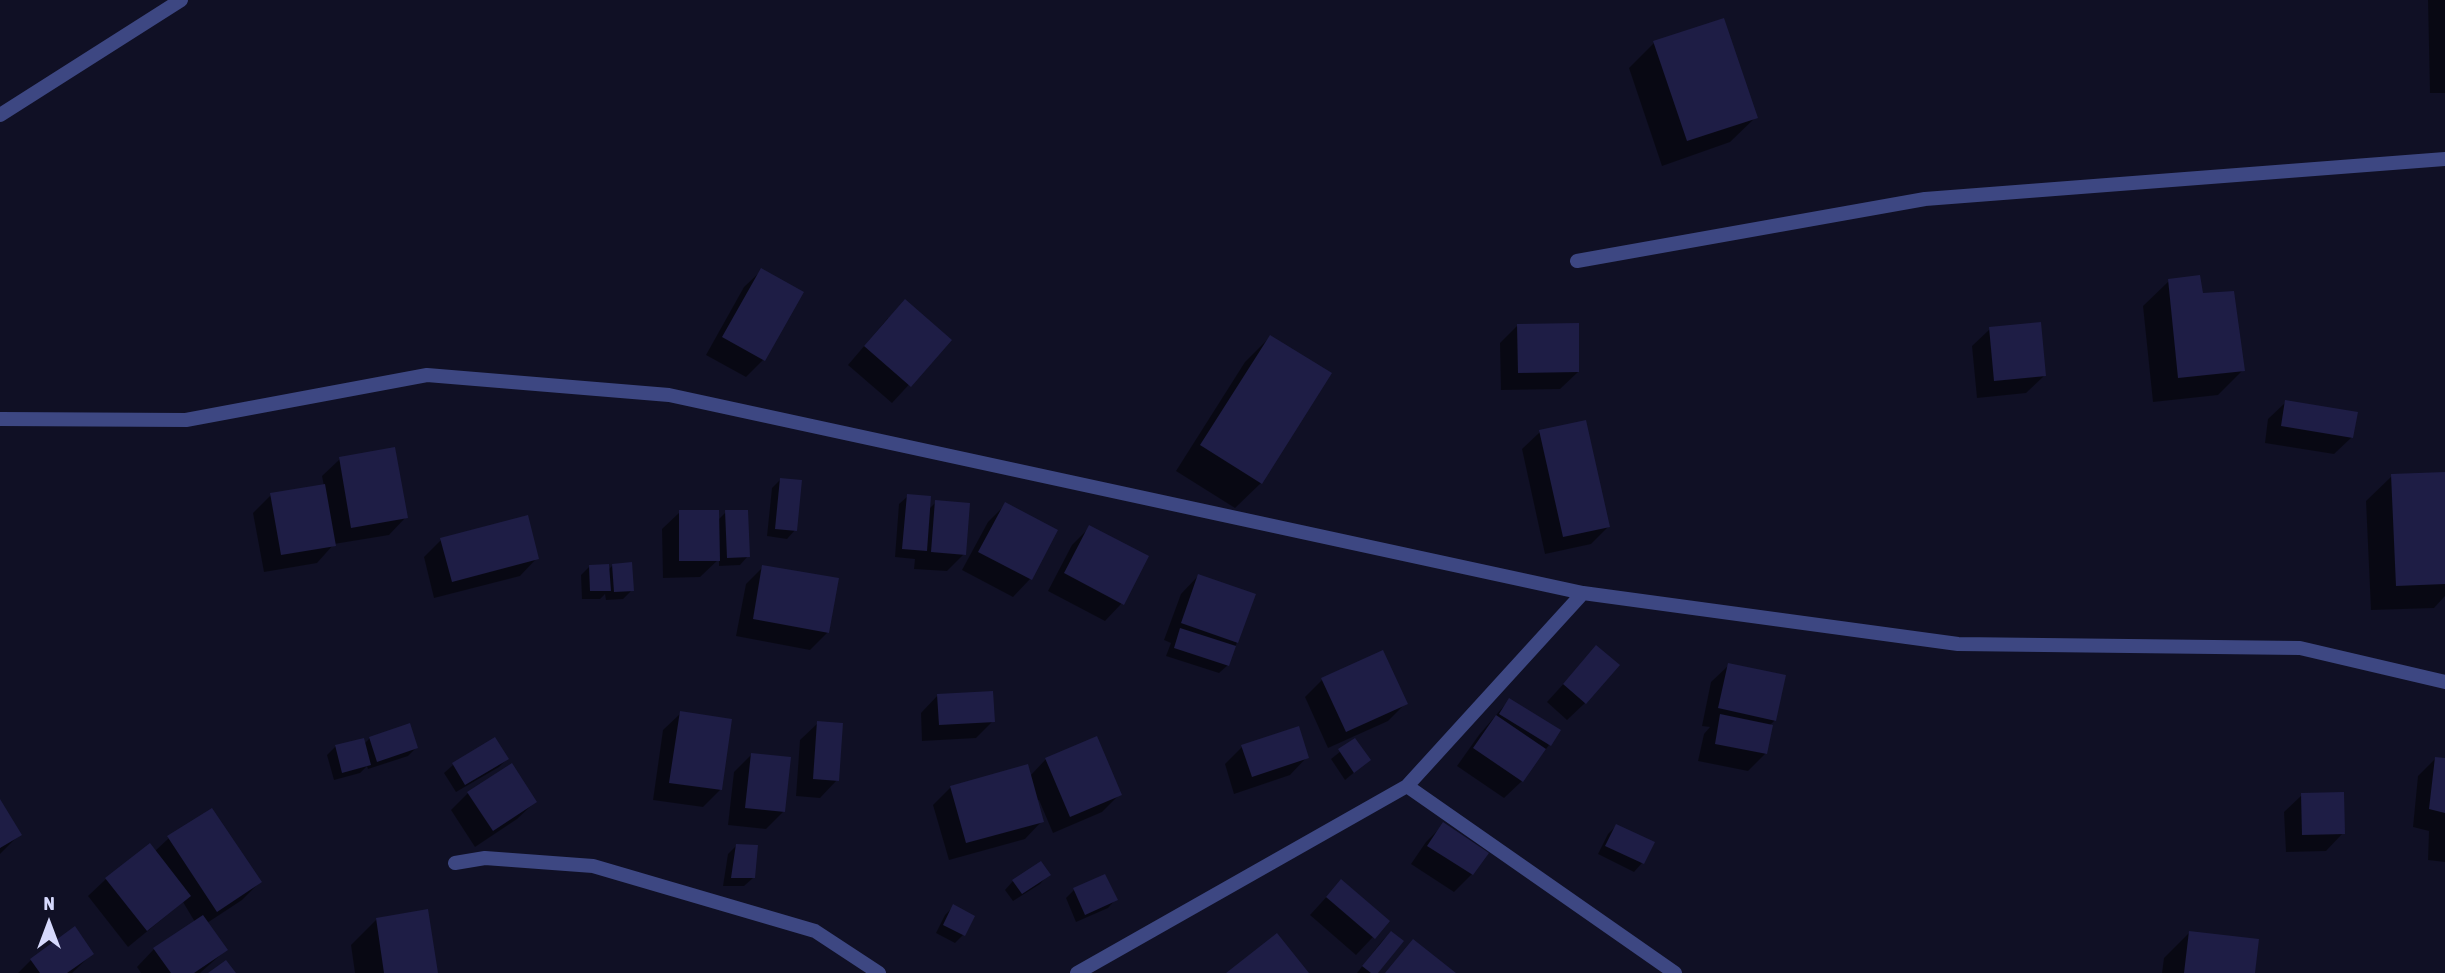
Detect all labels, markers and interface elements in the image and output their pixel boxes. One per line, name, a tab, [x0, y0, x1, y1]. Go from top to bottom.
north arrow	[14, 889, 84, 959]
text: N	[43, 892, 55, 914]

